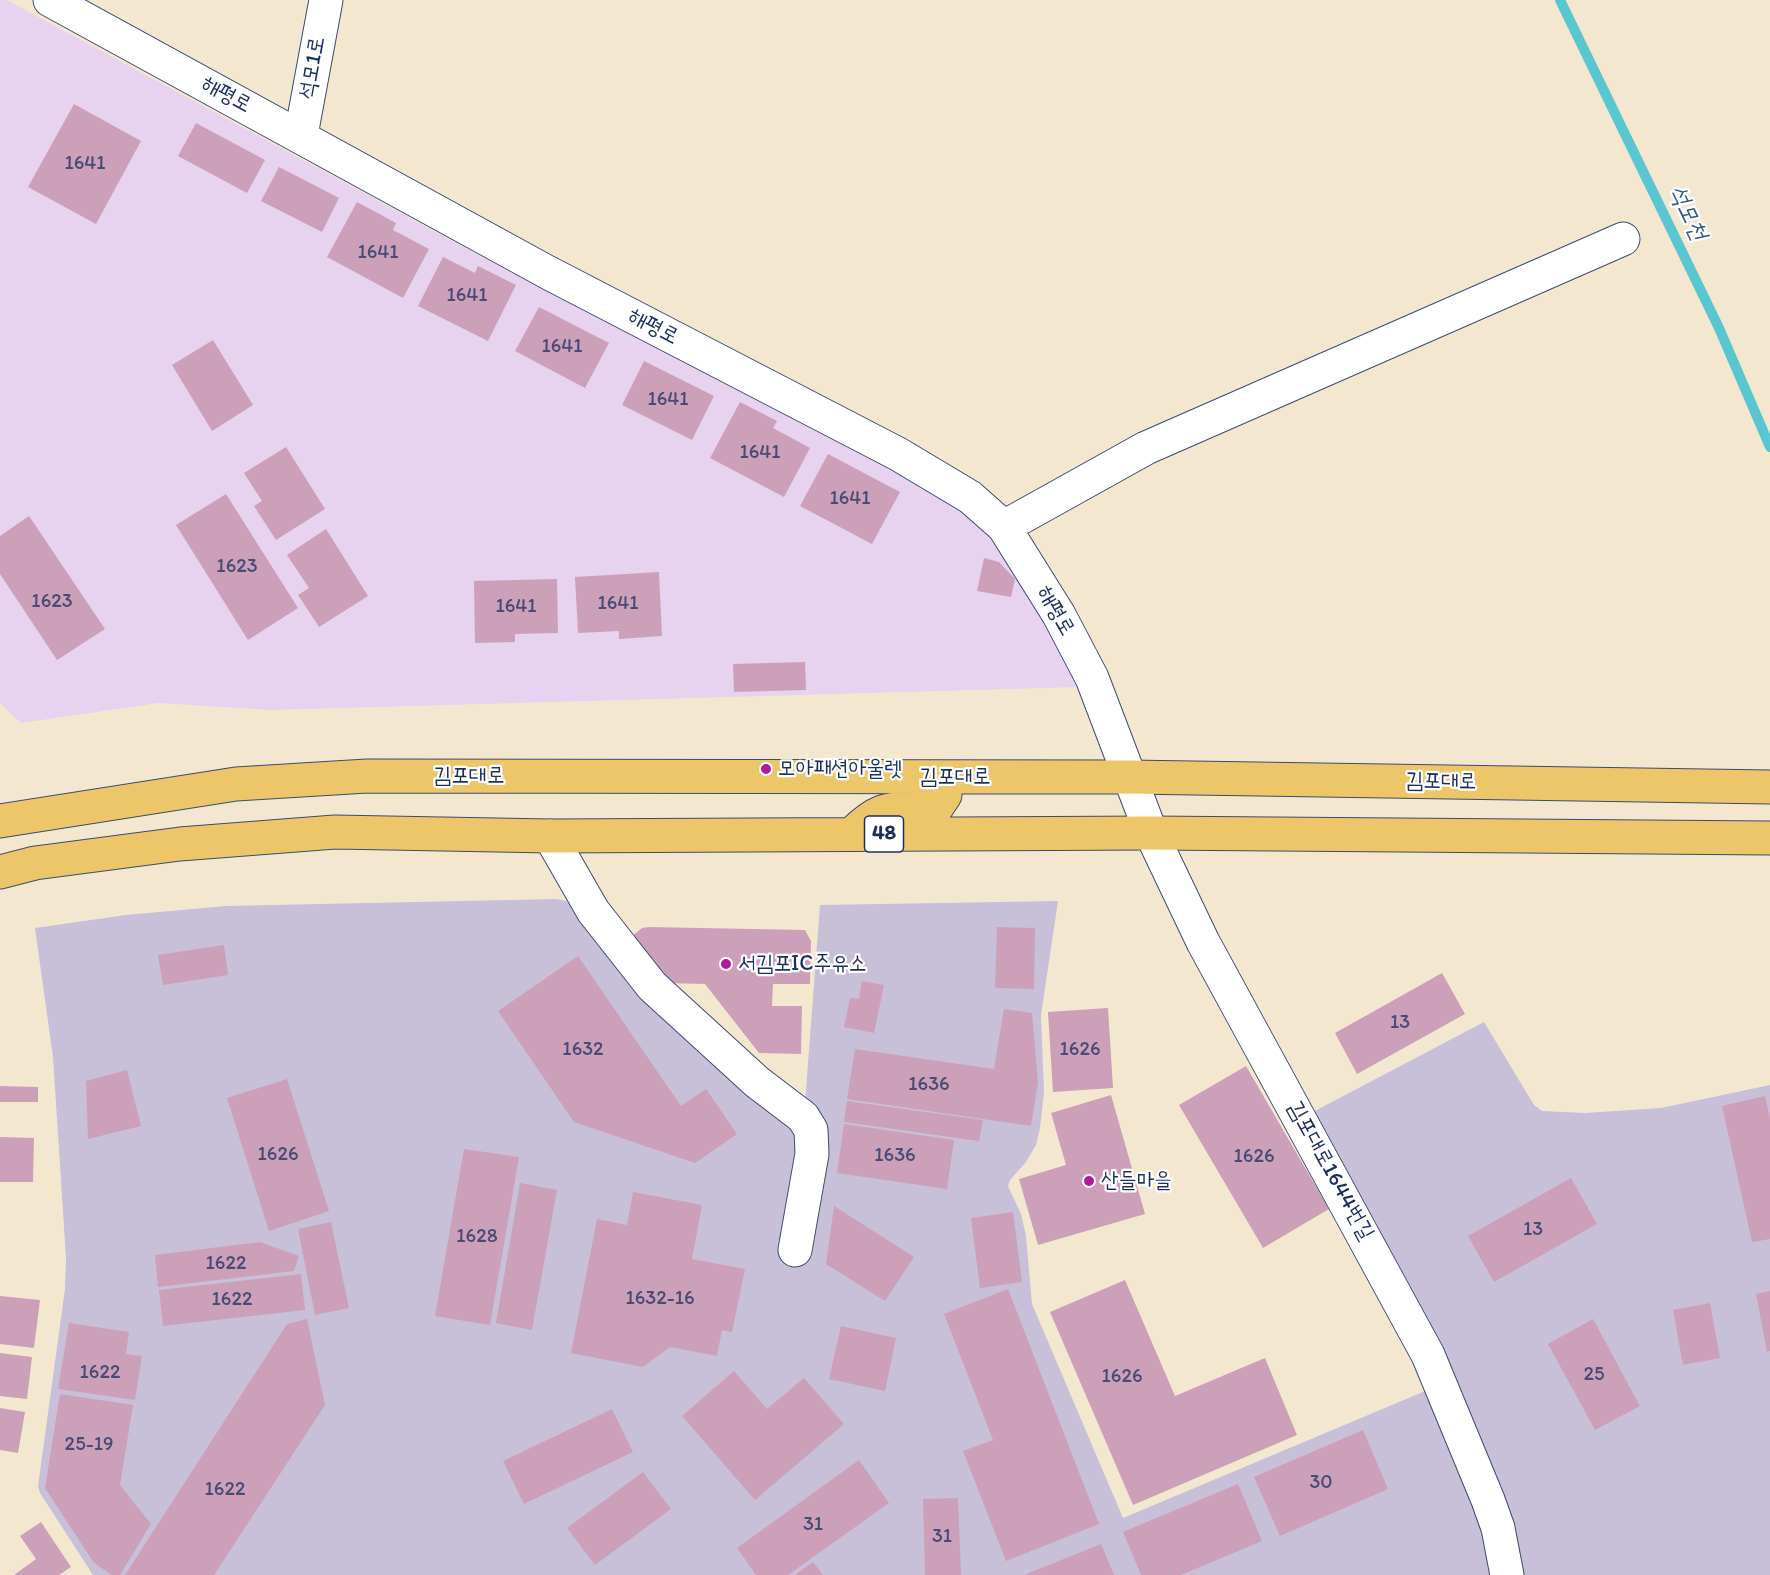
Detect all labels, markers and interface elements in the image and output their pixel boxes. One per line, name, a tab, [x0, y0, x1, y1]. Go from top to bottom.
street label: 석모1로	[295, 35, 331, 101]
street label: 해평로	[196, 71, 256, 119]
house number: 1641	[64, 152, 106, 176]
water label: 석모천	[1661, 181, 1713, 245]
house number: 1641	[357, 241, 399, 265]
house number: 1641	[446, 284, 488, 308]
street label: 해평로	[623, 303, 683, 351]
house number: 1641	[541, 335, 583, 359]
house number: 1641	[647, 388, 689, 412]
house number: 1641	[739, 441, 781, 465]
house number: 1641	[829, 487, 871, 511]
house number: 1623	[216, 555, 258, 579]
street label: 해평로	[1030, 581, 1080, 641]
house number: 1623	[31, 590, 73, 614]
house number: 1641	[597, 592, 639, 616]
house number: 1641	[495, 595, 537, 619]
place label: 모아패션아울렛	[778, 756, 902, 782]
marker: 모아패션아울렛	[759, 762, 773, 776]
street label: 김포대로	[434, 763, 504, 789]
street label: 김포대로	[920, 764, 990, 790]
street label: 김포대로	[1405, 768, 1477, 796]
road number: 48	[864, 816, 904, 852]
place label: 서김포IC주유소	[738, 951, 867, 977]
marker: 서김포IC주유소	[719, 957, 733, 971]
house number: 13	[1390, 1011, 1410, 1035]
house number: 1632	[562, 1038, 604, 1062]
house number: 1626	[1060, 1038, 1100, 1062]
house number: 1636	[908, 1073, 950, 1097]
street label: 김포대로1644번길	[1281, 1097, 1379, 1245]
house number: 1626	[258, 1143, 298, 1167]
house number: 1636	[874, 1144, 916, 1168]
house number: 1626	[1234, 1145, 1274, 1169]
place label: 산들마을	[1101, 1168, 1172, 1194]
marker: 산들마을	[1082, 1174, 1096, 1188]
house number: 13	[1523, 1218, 1543, 1242]
house number: 1628	[456, 1225, 498, 1249]
house number: 1622	[206, 1252, 246, 1276]
house number: 1632-16	[625, 1287, 695, 1311]
house number: 1622	[212, 1288, 252, 1312]
house number: 1622	[80, 1361, 120, 1385]
house number: 25	[1583, 1363, 1605, 1387]
house number: 1626	[1102, 1365, 1142, 1389]
house number: 25-19	[65, 1433, 113, 1457]
house number: 30	[1309, 1471, 1333, 1495]
house number: 1622	[205, 1478, 245, 1502]
house number: 31	[803, 1513, 823, 1537]
house number: 31	[932, 1525, 952, 1549]

